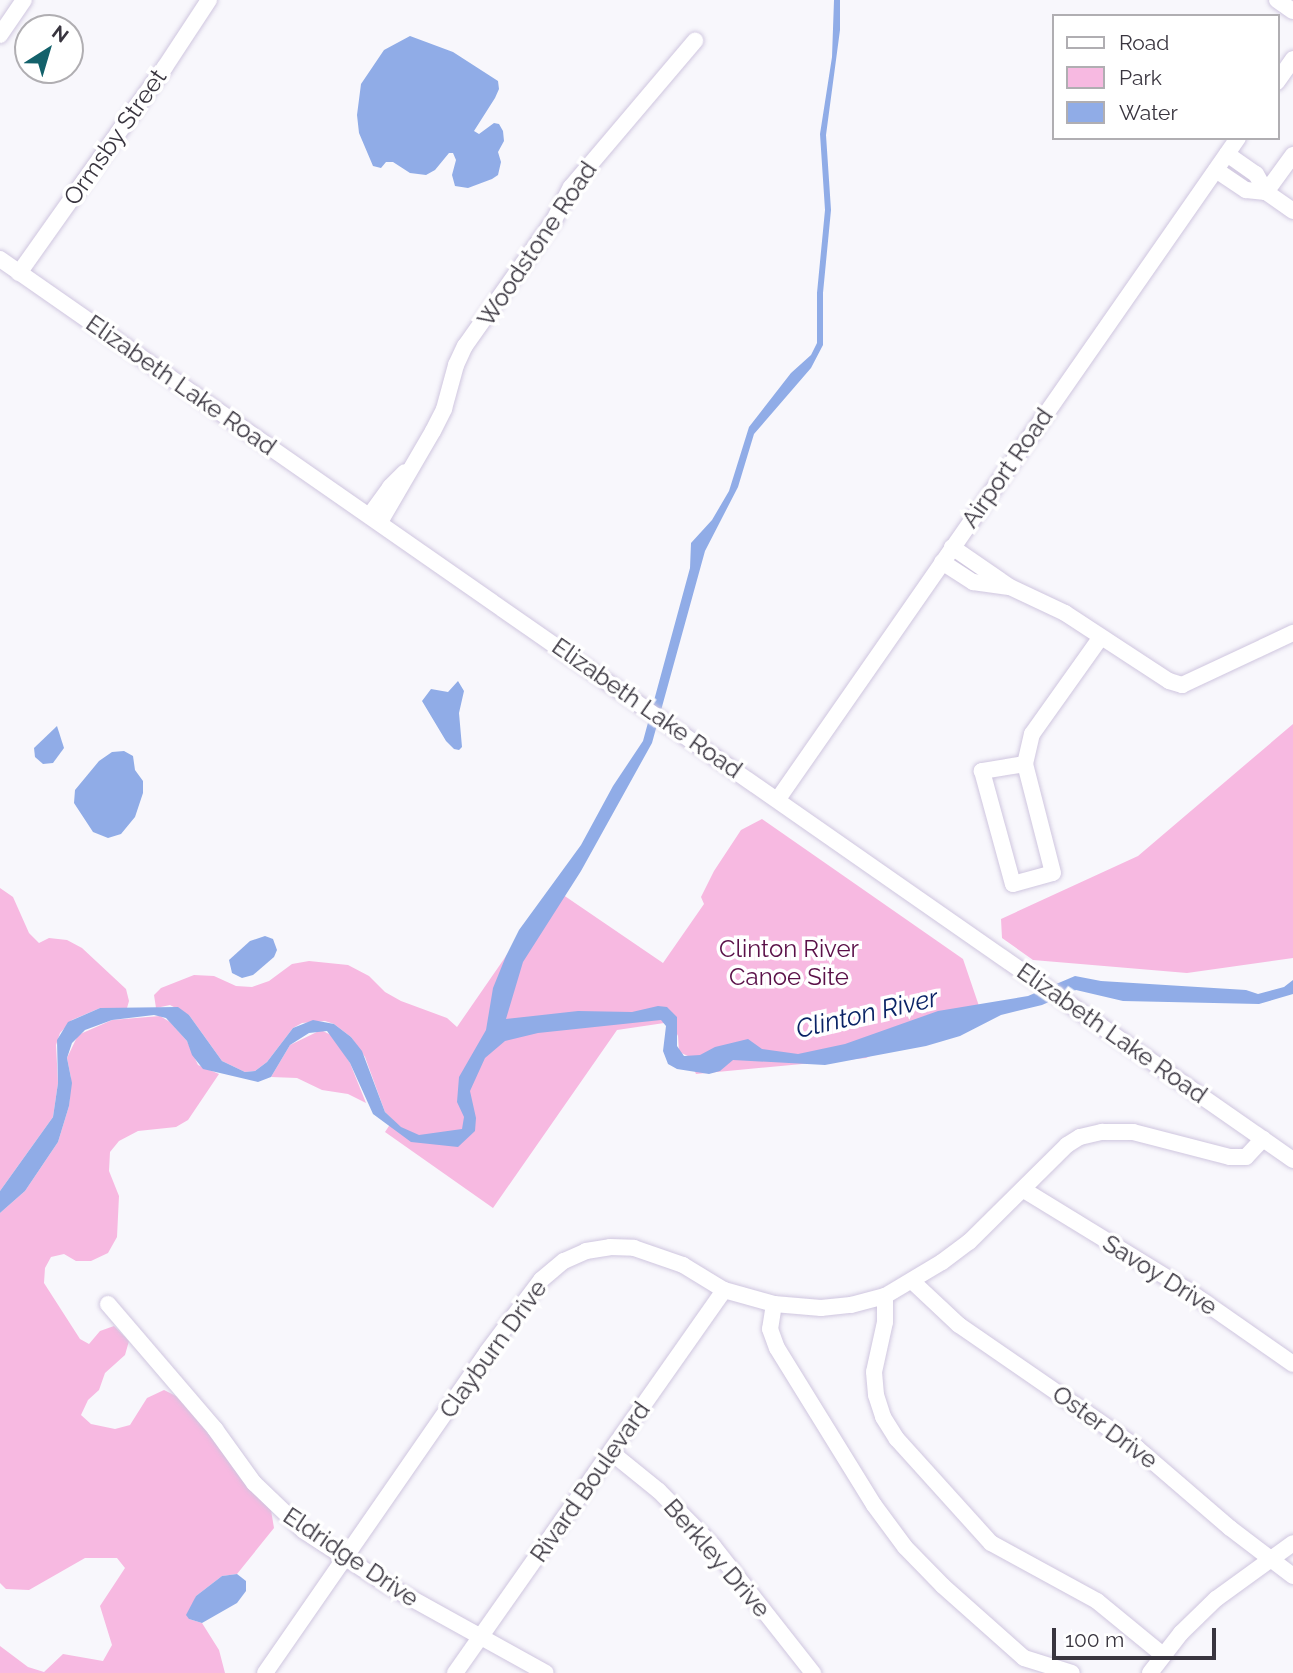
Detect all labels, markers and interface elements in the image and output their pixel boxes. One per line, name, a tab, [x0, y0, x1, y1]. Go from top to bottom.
north arrow	[14, 14, 84, 84]
legend	[1052, 14, 1279, 140]
text: N	[48, 21, 73, 47]
text: Road	[1119, 30, 1169, 55]
street label: Ormsby Street	[57, 63, 173, 211]
text: Park	[1119, 65, 1162, 90]
text: Water	[1119, 100, 1178, 125]
street label: Woodstone Road	[471, 156, 603, 332]
street label: Elizabeth Lake Road	[81, 309, 281, 461]
street label: Airport Road	[955, 403, 1059, 533]
street label: Elizabeth Lake Road	[547, 632, 747, 784]
park label: Clinton River Canoe Site	[719, 935, 859, 991]
street label: Elizabeth Lake Road	[1012, 957, 1212, 1109]
water label: Clinton River	[793, 982, 941, 1046]
street label: Savoy Drive	[1097, 1228, 1223, 1322]
street label: Clayburn Drive	[433, 1274, 553, 1424]
street label: Oster Drive	[1047, 1379, 1163, 1475]
street label: Rivard Boulevard	[524, 1396, 656, 1568]
street label: Berkley Drive	[658, 1493, 776, 1623]
street label: Eldridge Drive	[278, 1501, 424, 1613]
scale bar	[1055, 1614, 1220, 1658]
text: 100 m	[1065, 1627, 1124, 1652]

